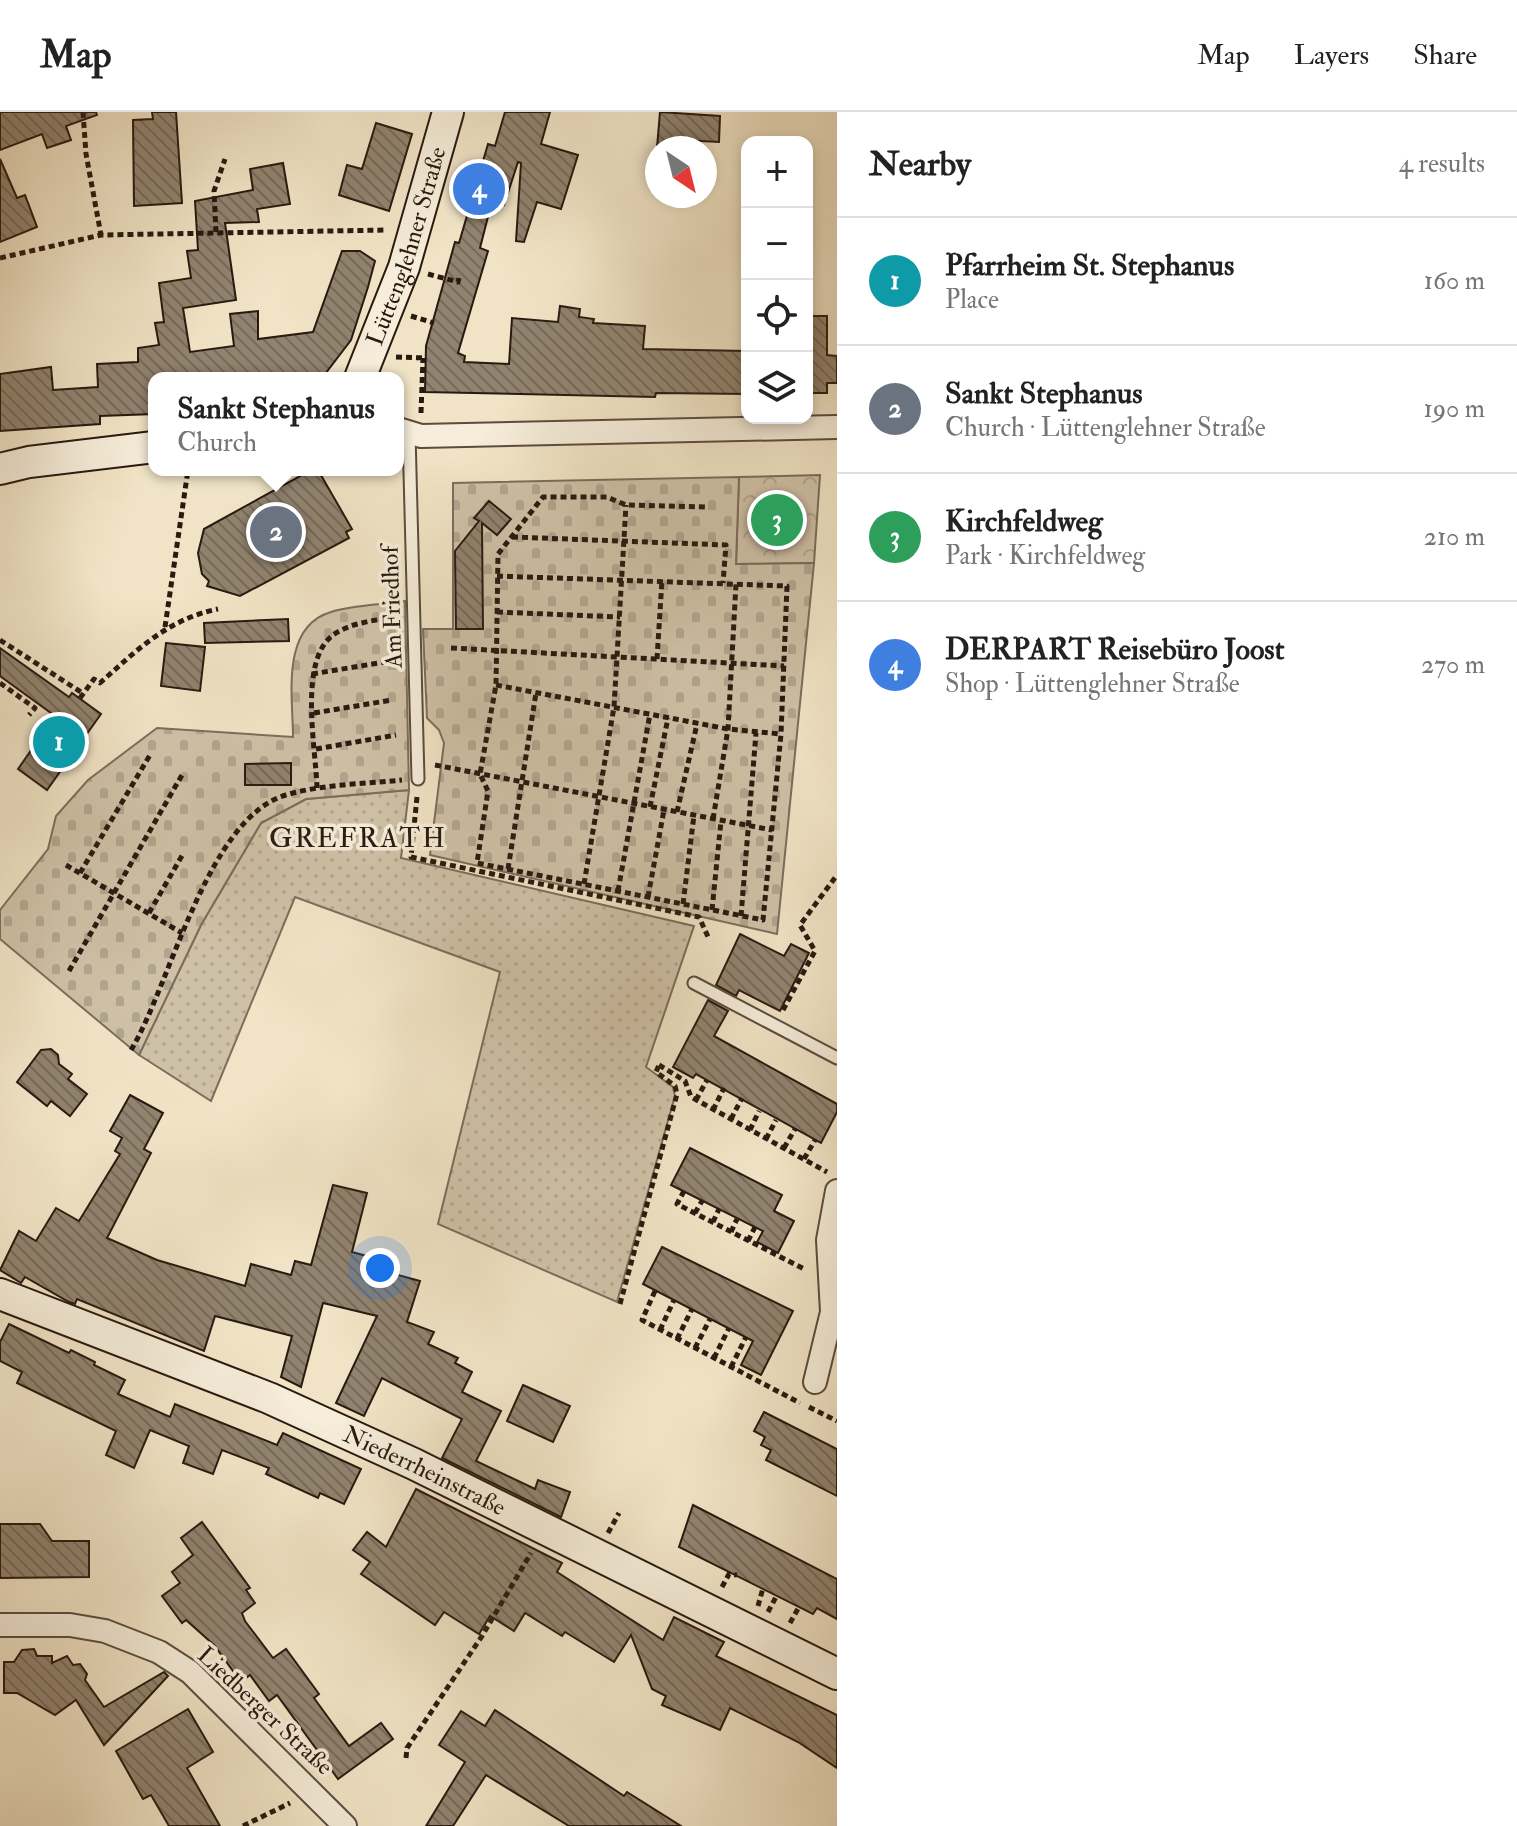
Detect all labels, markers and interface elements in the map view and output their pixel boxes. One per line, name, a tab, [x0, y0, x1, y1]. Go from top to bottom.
text: Map	[40, 31, 111, 79]
text: Map	[1197, 38, 1250, 73]
text: Layers	[1294, 38, 1369, 73]
text: Share	[1413, 38, 1477, 73]
north arrow	[645, 136, 717, 208]
map controls	[741, 136, 813, 424]
button: +	[741, 136, 813, 208]
street label: Lüttenglehner Straße	[359, 143, 453, 350]
text: Nearby	[869, 143, 971, 186]
text: 4 results	[1399, 148, 1485, 180]
pin: 4	[453, 159, 505, 219]
button: −	[741, 208, 813, 280]
text: Pfarrheim St. Stephanus	[945, 247, 1234, 284]
text: 1	[890, 265, 900, 297]
text: 160 m	[1424, 265, 1485, 297]
button: locate	[741, 280, 813, 352]
text: Place	[945, 284, 999, 316]
button: layers	[741, 352, 813, 424]
popup	[148, 372, 404, 476]
text: Sankt Stephanus	[945, 375, 1143, 412]
text: Sankt Stephanus	[177, 390, 375, 427]
text: 2	[888, 393, 902, 425]
text: 190 m	[1424, 393, 1485, 425]
text: Church · Lüttenglehner Straße	[945, 412, 1266, 444]
text: Church	[177, 427, 257, 459]
pin: 3	[751, 490, 803, 550]
pin: 2	[250, 502, 302, 562]
text: Kirchfeldweg	[945, 503, 1103, 540]
text: 3	[890, 521, 900, 553]
text: 210 m	[1424, 521, 1485, 553]
text: Park · Kirchfeldweg	[945, 540, 1145, 572]
street label: Am Friedhof	[374, 542, 410, 670]
text: DERPART Reisebüro Joost	[945, 631, 1284, 668]
text: 4	[888, 649, 902, 681]
text: 270 m	[1421, 649, 1485, 681]
text: Shop · Lüttenglehner Straße	[945, 668, 1240, 700]
pin: 1	[33, 712, 85, 772]
district label: GREFRATH	[269, 821, 447, 856]
your location	[360, 1248, 400, 1288]
street label: Niederrheinstraße	[338, 1418, 511, 1523]
street label: Liedberger Straße	[190, 1640, 340, 1782]

